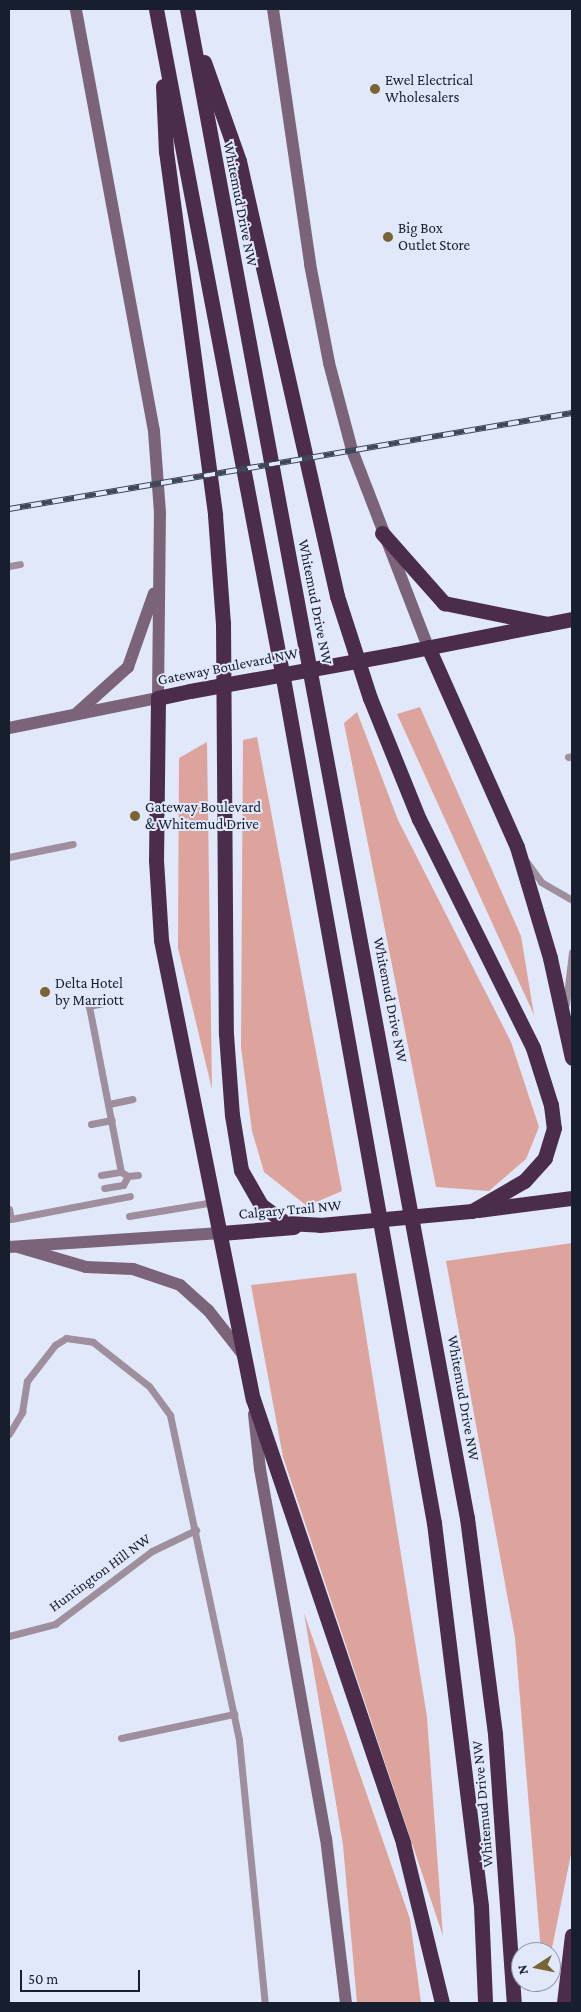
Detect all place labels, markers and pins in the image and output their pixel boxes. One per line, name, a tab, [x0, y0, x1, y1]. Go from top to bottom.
place label: Ewel Electrical Wholesalers	[385, 71, 473, 106]
marker: Ewel Electrical Wholesalers	[369, 83, 381, 95]
place label: Big Box Outlet Store	[398, 219, 470, 254]
marker: Big Box Outlet Store	[382, 231, 394, 243]
place label: Gateway Boulevard & Whitemud Drive	[145, 798, 261, 833]
marker: Gateway Boulevard & Whitemud Drive	[129, 810, 141, 822]
place label: Delta Hotel by Marriott	[55, 974, 124, 1009]
marker: Delta Hotel by Marriott	[39, 986, 51, 998]

